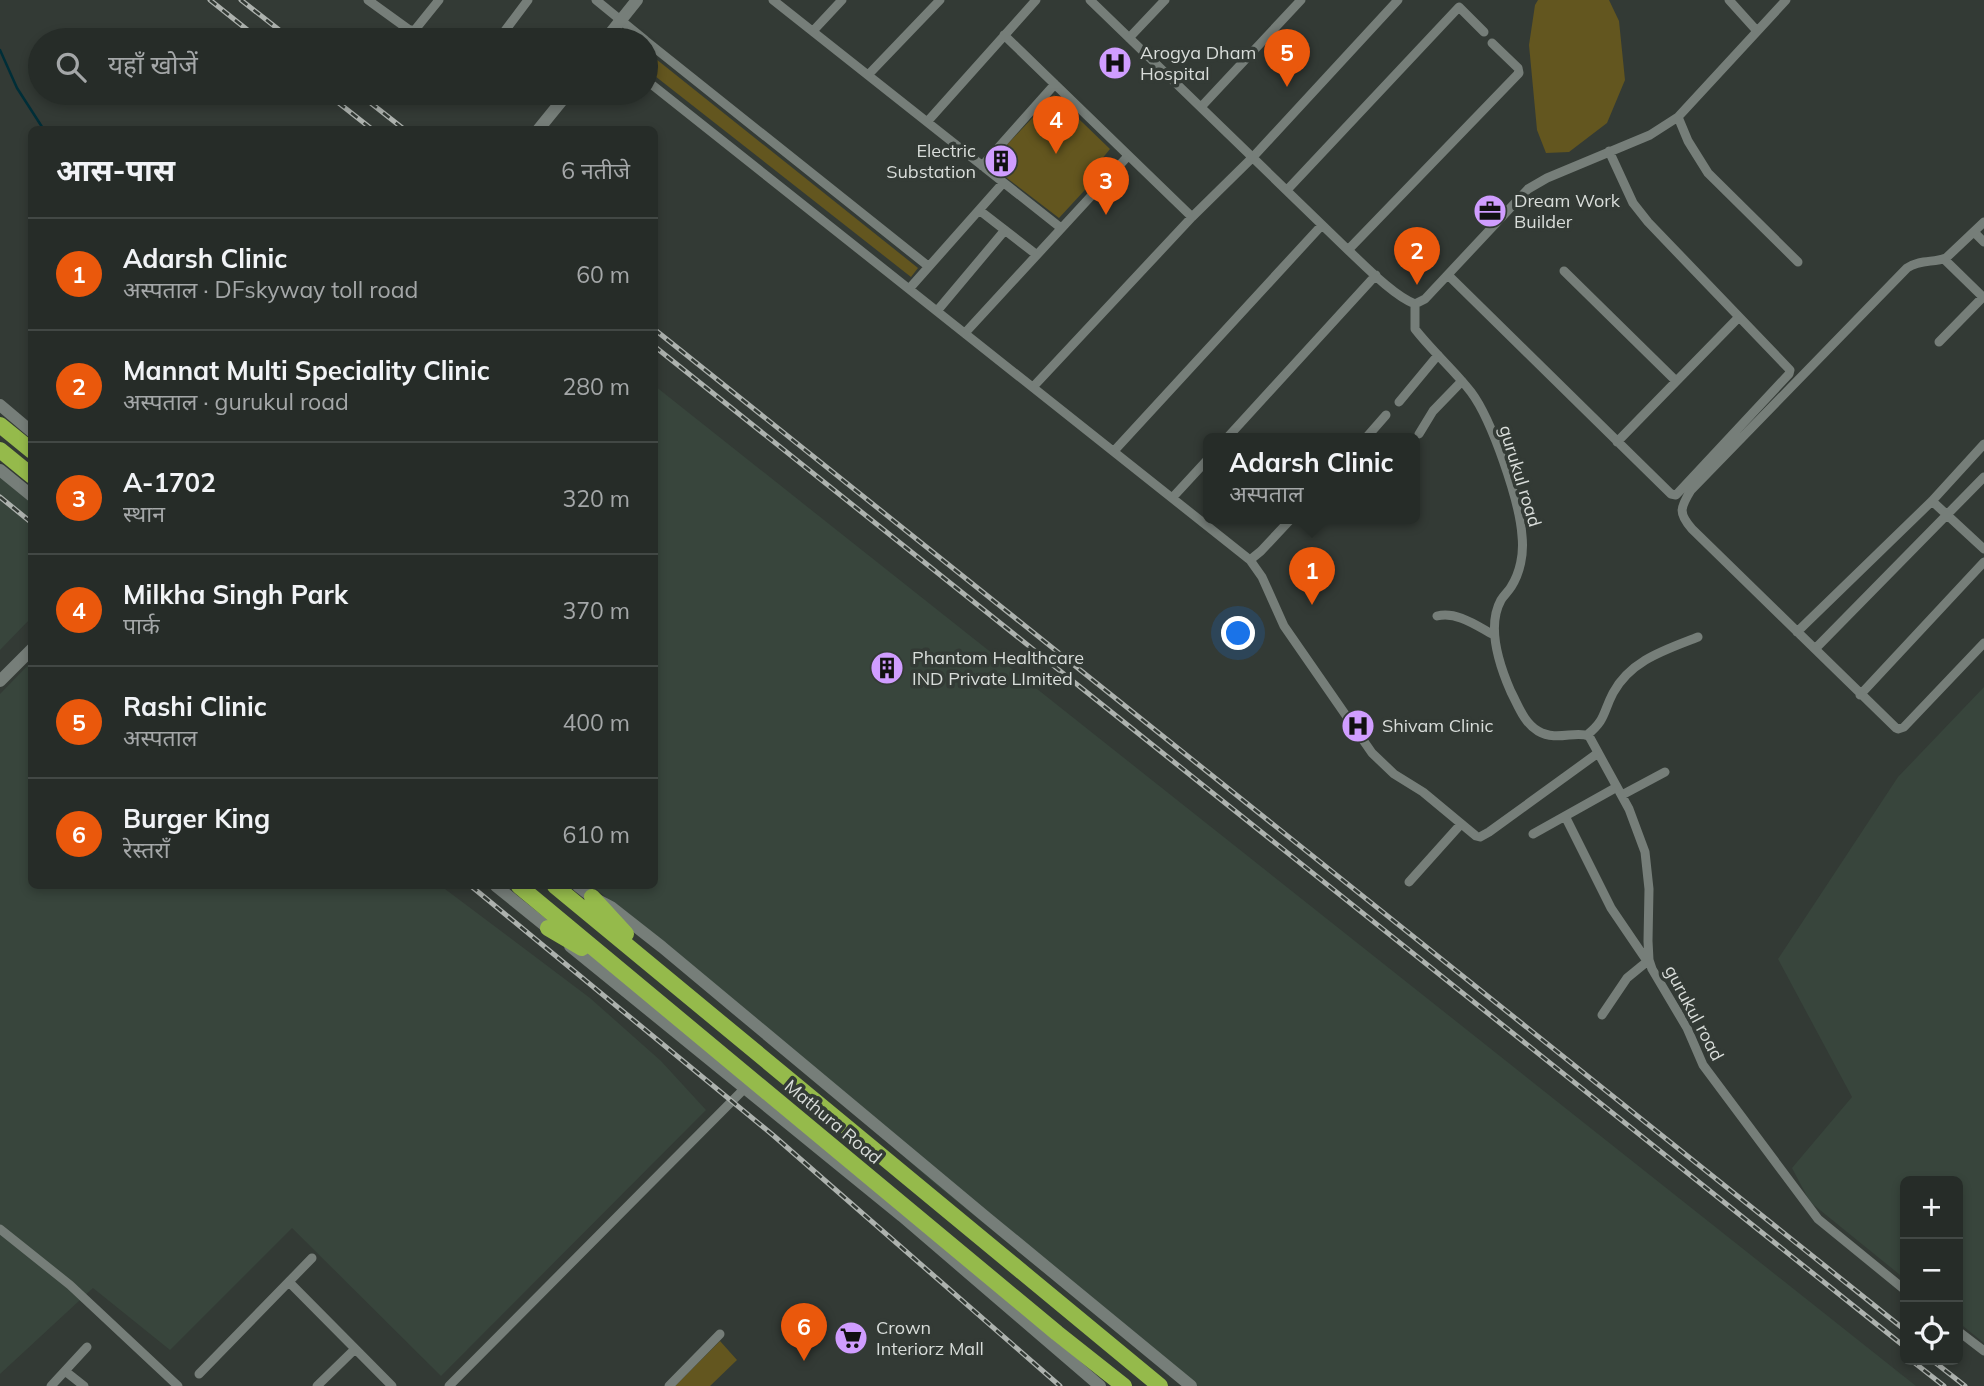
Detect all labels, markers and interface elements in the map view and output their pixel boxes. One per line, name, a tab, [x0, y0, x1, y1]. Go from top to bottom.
search box	[28, 28, 658, 105]
pin: 5	[1264, 29, 1310, 87]
place label: Arogya Dham Hospital	[1140, 41, 1256, 85]
hospital icon: Arogya Dham Hospital	[1096, 44, 1134, 82]
icon: search	[52, 48, 90, 86]
text: यहाँ खोजें	[108, 48, 198, 81]
pin: 4	[1033, 96, 1079, 154]
place label: Electric Substation	[886, 139, 976, 183]
building icon: Electric Substation	[982, 142, 1020, 180]
text: आस-पास	[56, 151, 175, 189]
text: 6 नतीजे	[561, 156, 630, 185]
pin: 3	[1083, 157, 1129, 215]
place label: Dream Work Builder	[1514, 189, 1621, 233]
office icon: Dream Work Builder	[1471, 192, 1509, 230]
pin: 2	[1394, 227, 1440, 285]
text: Adarsh Clinic	[123, 242, 287, 275]
text: 1	[72, 260, 86, 289]
text: 60 m	[576, 260, 630, 289]
text: अस्पताल · DFskyway toll road	[123, 275, 418, 304]
text: Mannat Multi Speciality Clinic	[123, 354, 490, 387]
text: 2	[72, 372, 86, 401]
text: 280 m	[562, 372, 630, 401]
text: अस्पताल · gurukul road	[123, 387, 349, 416]
street label: gurukul road	[1494, 422, 1547, 529]
popup	[1203, 433, 1420, 524]
text: Adarsh Clinic	[1229, 446, 1394, 479]
text: A-1702	[123, 466, 216, 499]
text: अस्पताल	[1229, 479, 1304, 508]
text: 3	[72, 484, 86, 513]
text: 320 m	[562, 484, 630, 513]
text: स्थान	[123, 499, 165, 528]
pin: 1	[1289, 547, 1335, 605]
text: Milkha Singh Park	[123, 578, 348, 611]
text: 4	[72, 596, 86, 625]
text: 370 m	[562, 596, 630, 625]
text: पार्क	[123, 611, 160, 640]
your location	[1221, 616, 1255, 650]
place label: Phantom Healthcare IND Private LImited	[912, 646, 1084, 690]
building icon: Phantom Healthcare IND Private LImited	[868, 649, 906, 687]
text: Rashi Clinic	[123, 690, 267, 723]
hospital icon: Shivam Clinic	[1339, 707, 1377, 745]
text: 5	[72, 708, 86, 737]
text: 400 m	[562, 708, 630, 737]
place label: Shivam Clinic	[1382, 714, 1493, 737]
text: अस्पताल	[123, 723, 197, 752]
text: Burger King	[123, 802, 270, 835]
text: 6	[72, 820, 86, 849]
text: 610 m	[562, 820, 630, 849]
text: रेस्तराँ	[123, 835, 170, 864]
street label: gurukul road	[1660, 961, 1729, 1065]
street label: Mathura Road	[780, 1074, 887, 1169]
map controls	[1900, 1176, 1963, 1365]
button: +	[1900, 1176, 1963, 1239]
button: −	[1900, 1239, 1963, 1302]
button: locate	[1900, 1302, 1963, 1365]
pin: 6	[781, 1303, 827, 1361]
place label: Crown Interiorz Mall	[876, 1316, 984, 1360]
supermarket icon: Crown Interiorz Mall	[832, 1319, 870, 1357]

